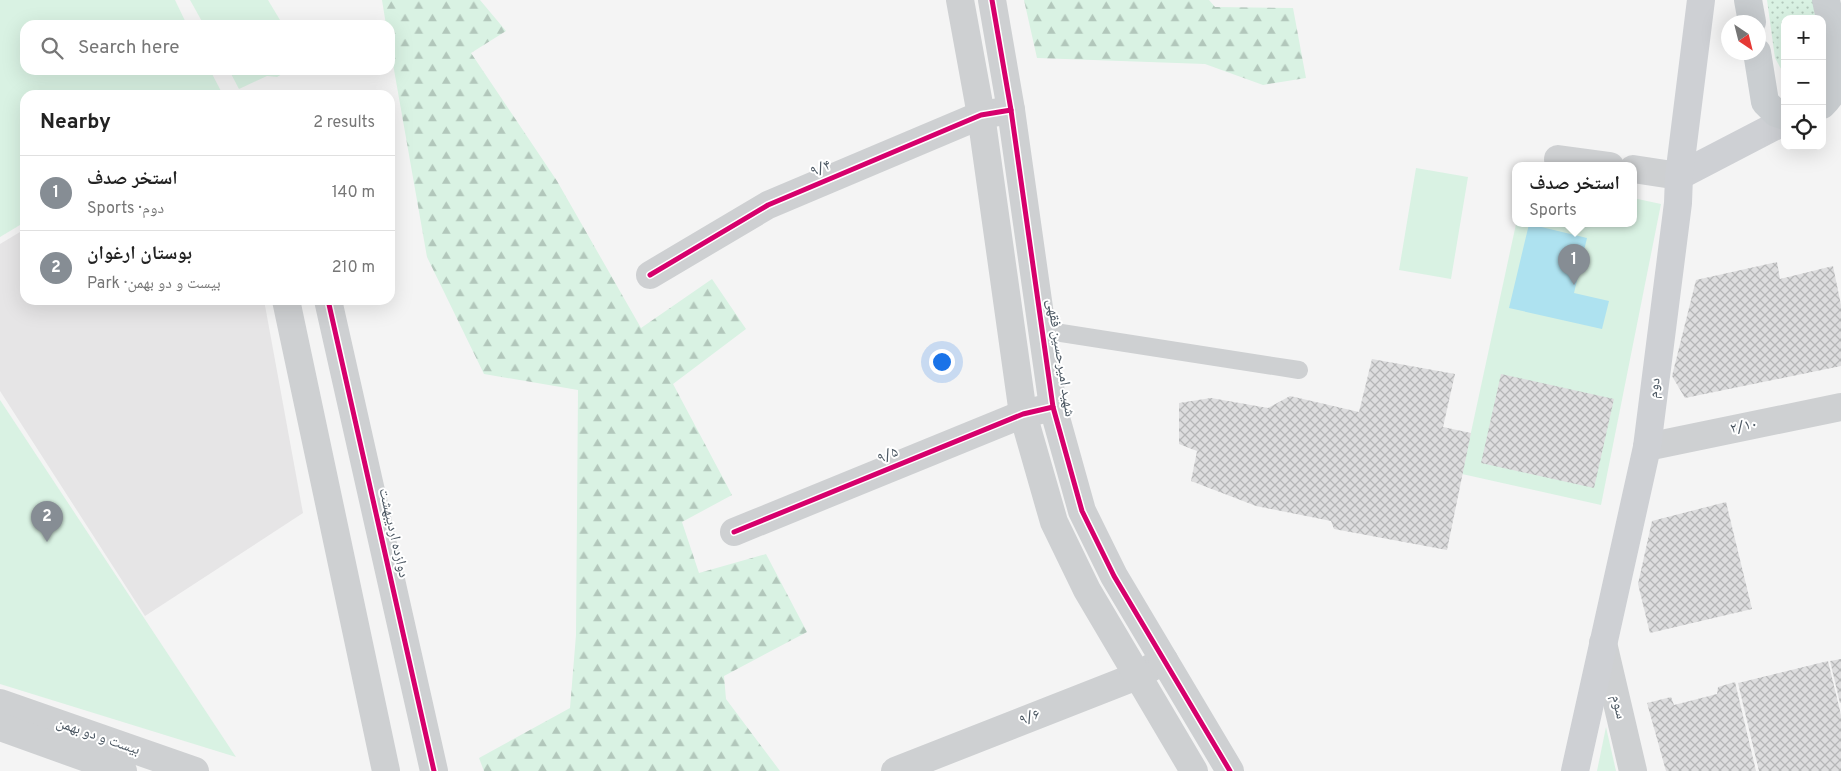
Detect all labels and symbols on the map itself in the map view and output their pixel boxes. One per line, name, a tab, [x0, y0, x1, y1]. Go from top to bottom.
north arrow	[1721, 15, 1766, 60]
street label: ۹/۴	[808, 156, 835, 182]
pin: 1	[1558, 244, 1590, 285]
street label: شهید امیرحسین فقهی	[1041, 298, 1079, 418]
your location	[929, 349, 955, 375]
street label: دوم	[1644, 377, 1666, 399]
street label: ۲/۱۰	[1729, 415, 1759, 439]
street label: ۹/۵	[875, 443, 901, 469]
street label: دوازده اردیبهشت	[373, 486, 413, 580]
pin: 2	[31, 501, 63, 542]
street label: سوم	[1606, 693, 1630, 721]
street label: ۹/۶	[1017, 705, 1043, 731]
street label: بیست و دو بهمن	[54, 714, 142, 760]

